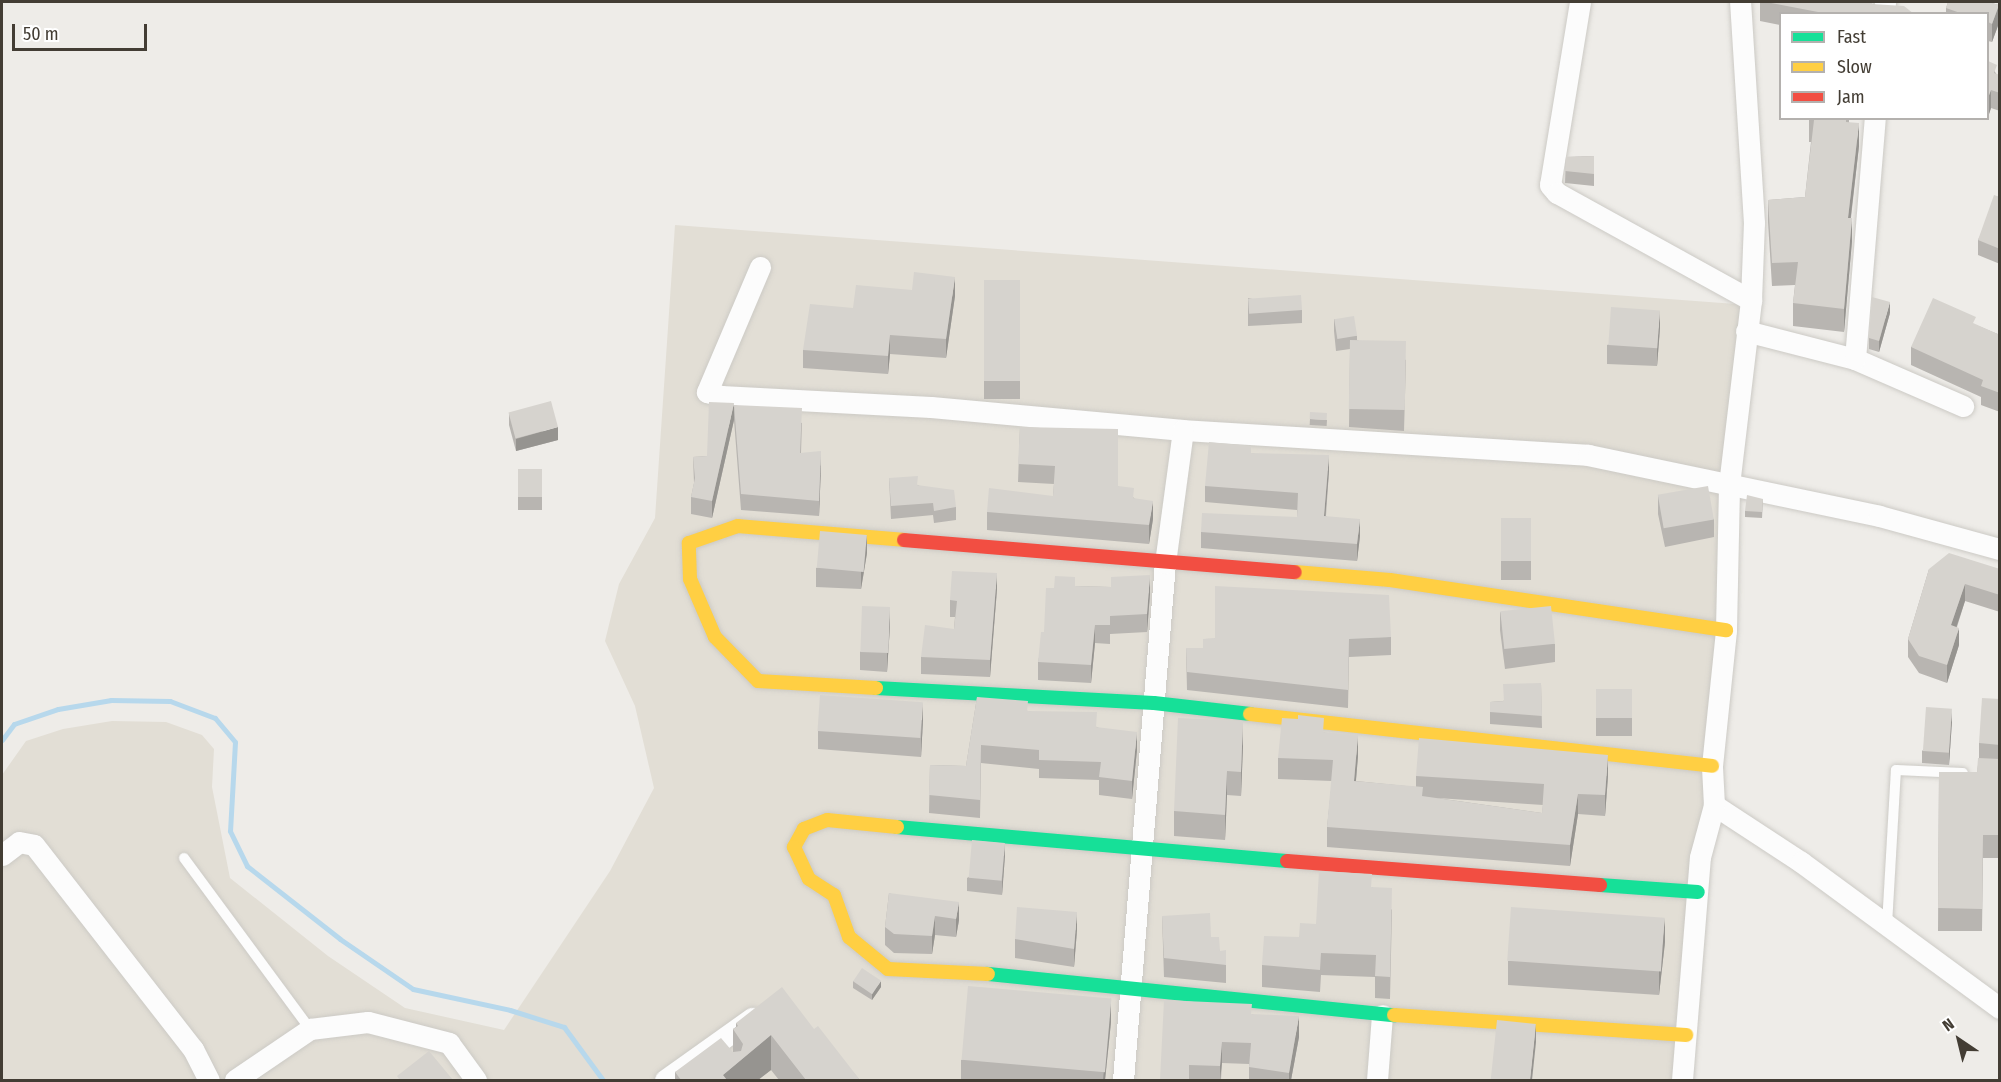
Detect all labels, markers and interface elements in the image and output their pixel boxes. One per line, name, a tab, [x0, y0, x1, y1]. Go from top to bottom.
scale bar	[15, 12, 150, 50]
legend	[1779, 12, 1989, 120]
text: 50 m	[23, 23, 59, 45]
text: Fast	[1837, 26, 1866, 48]
text: Slow	[1837, 56, 1872, 78]
text: Jam	[1837, 86, 1865, 108]
north arrow	[1929, 1010, 1989, 1070]
text: N	[1939, 1014, 1958, 1035]

